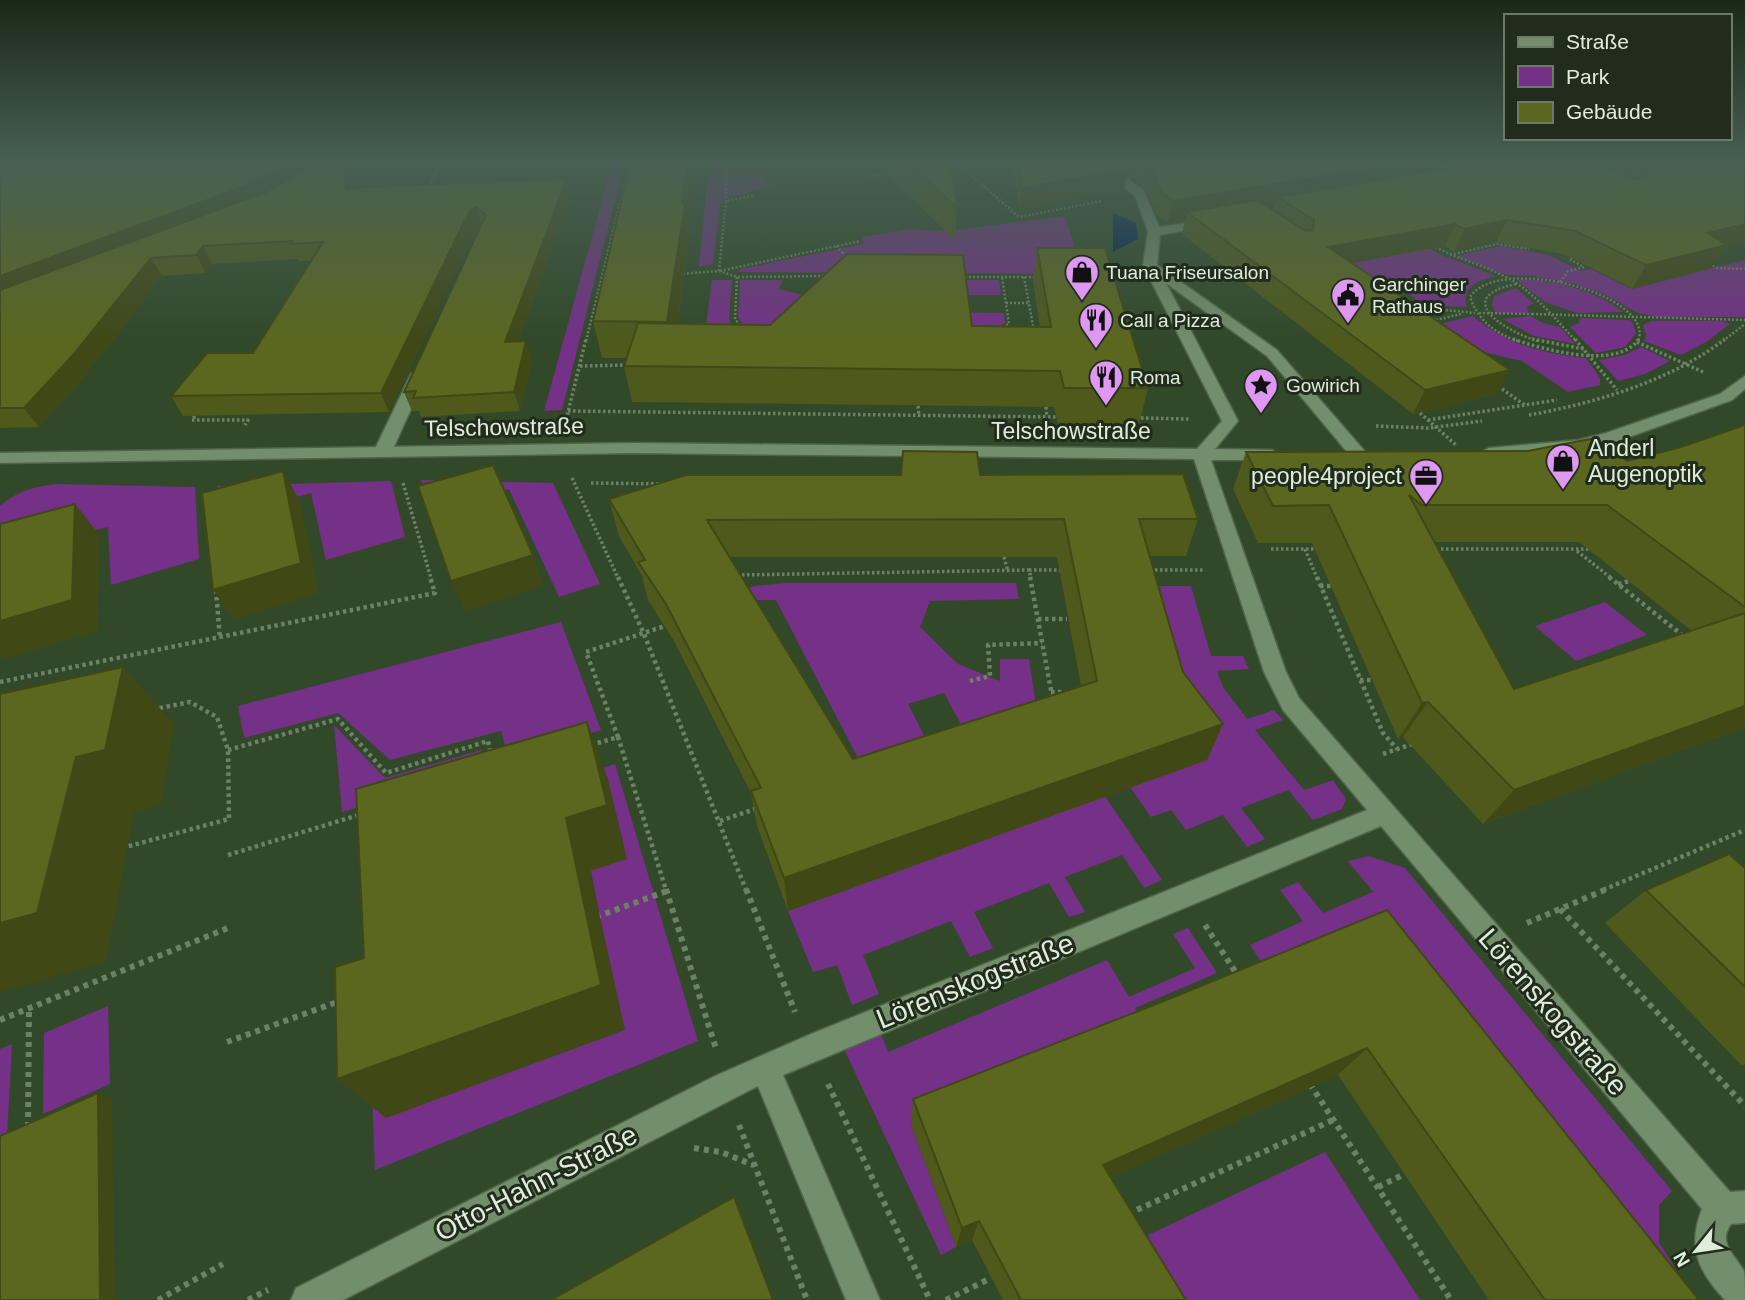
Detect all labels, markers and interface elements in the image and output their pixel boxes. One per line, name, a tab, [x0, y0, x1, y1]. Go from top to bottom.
legend	[1504, 14, 1731, 140]
text: Straße	[1566, 30, 1629, 53]
text: Park	[1566, 65, 1610, 88]
text: Gebäude	[1566, 100, 1652, 123]
shop icon: Tuana Friseursalon	[1063, 253, 1101, 302]
place label: Tuana Friseursalon	[1106, 262, 1269, 283]
place label: Garchinger Rathaus	[1372, 274, 1467, 317]
public building icon: Garchinger Rathaus	[1329, 276, 1367, 325]
restaurant icon: Call a Pizza	[1077, 301, 1115, 350]
place label: Call a Pizza	[1120, 310, 1221, 331]
restaurant icon: Roma	[1087, 358, 1125, 407]
place icon: Gowirich	[1242, 366, 1280, 415]
place label: Roma	[1130, 367, 1181, 388]
place label: Gowirich	[1286, 375, 1360, 396]
street label: Telschowstraße	[424, 413, 584, 441]
street label: Telschowstraße	[991, 418, 1151, 444]
place label: Anderl Augenoptik	[1588, 435, 1704, 487]
shop icon: Anderl Augenoptik	[1544, 442, 1582, 491]
office icon: people4project	[1407, 457, 1445, 506]
place label: people4project	[1251, 463, 1403, 489]
street label: Lörenskogstraße	[1472, 923, 1634, 1101]
street label: Lörenskogstraße	[872, 927, 1078, 1035]
street label: Otto-Hahn-Straße	[430, 1119, 642, 1247]
north arrow	[1661, 1216, 1731, 1286]
text: N	[1669, 1248, 1694, 1270]

